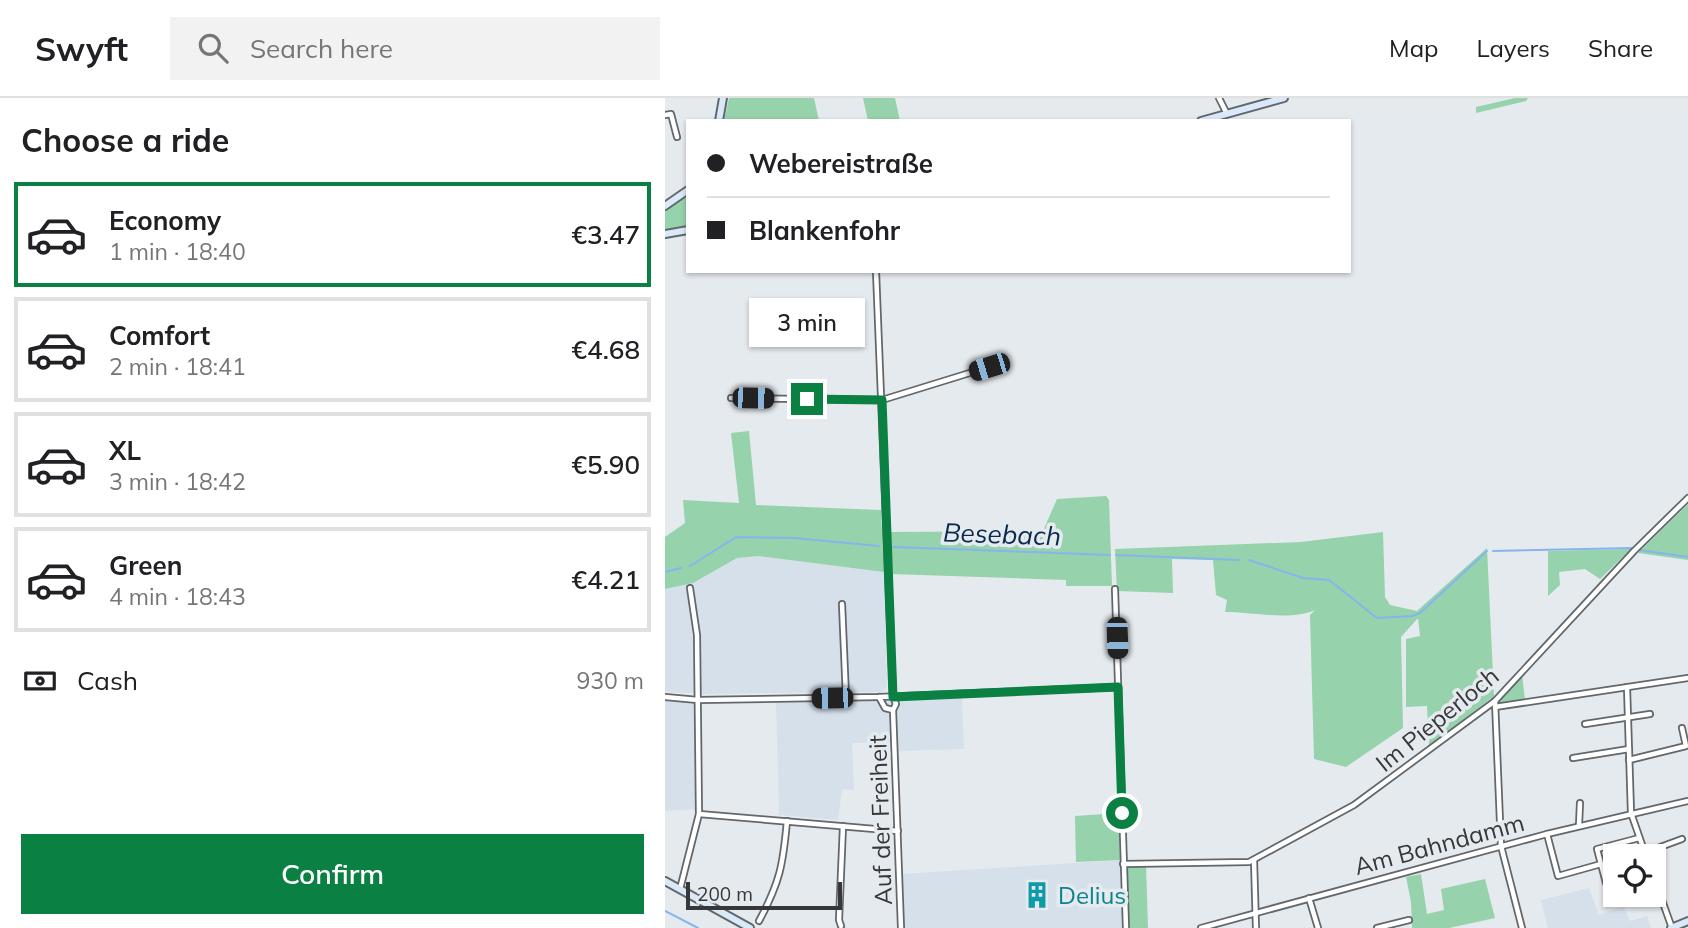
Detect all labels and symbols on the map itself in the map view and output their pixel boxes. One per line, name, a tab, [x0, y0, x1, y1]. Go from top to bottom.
callout: 3 min	[749, 298, 865, 346]
car	[966, 351, 1013, 383]
route end	[791, 383, 823, 415]
car	[732, 387, 775, 409]
water label: Besebach	[942, 515, 1062, 553]
car	[1106, 617, 1129, 659]
street label: Im Pieperloch	[1369, 660, 1505, 778]
car	[811, 687, 854, 709]
street label: Auf der Freiheit	[862, 734, 898, 906]
route start	[1106, 797, 1138, 829]
street label: Am Bahndamm	[1351, 807, 1527, 881]
scale bar	[686, 879, 842, 911]
building icon: Delius	[1022, 880, 1052, 910]
place label: Delius	[1058, 880, 1126, 910]

